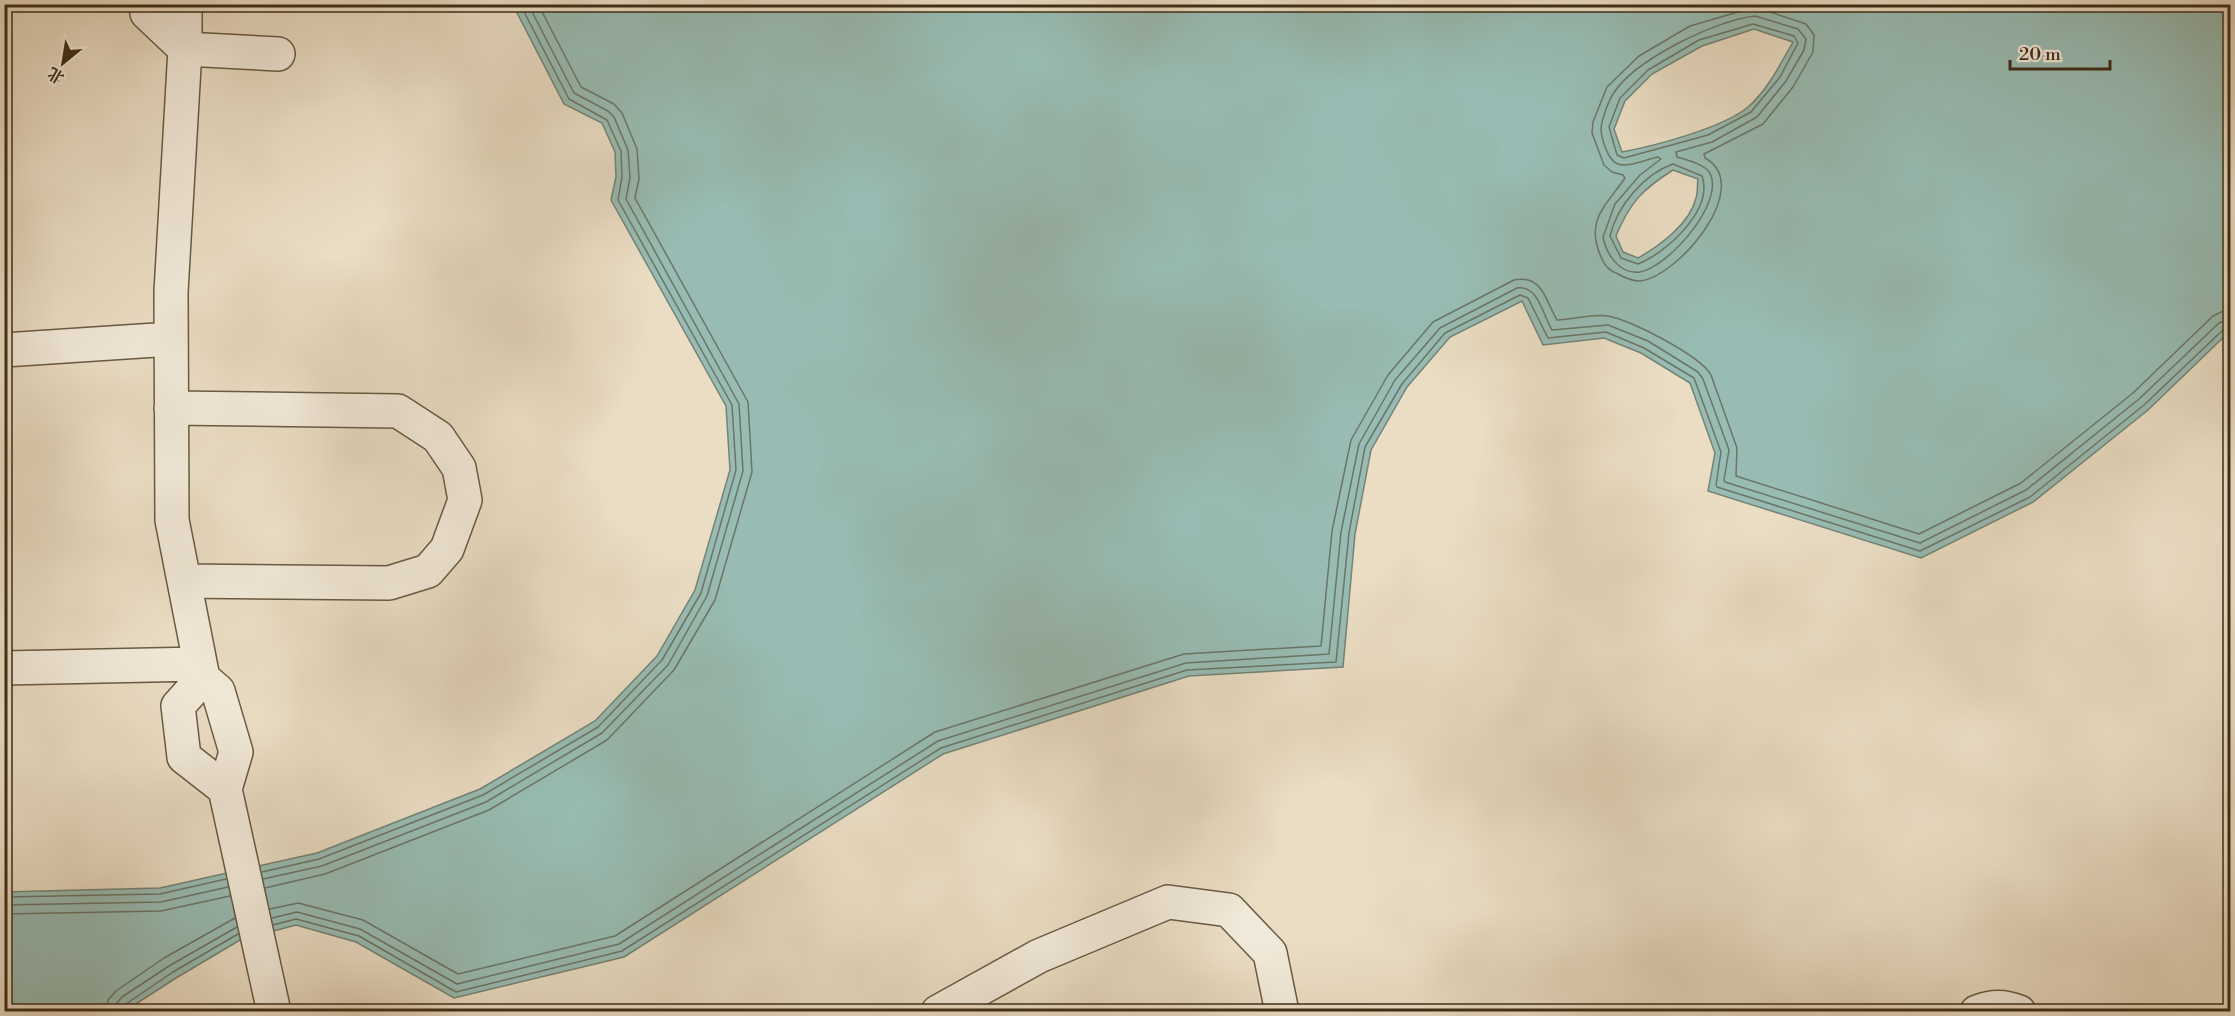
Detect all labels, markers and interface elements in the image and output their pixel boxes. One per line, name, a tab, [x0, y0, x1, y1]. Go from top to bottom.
north arrow	[33, 33, 93, 93]
scale bar	[2010, 33, 2110, 71]
text: 20 m	[2019, 43, 2061, 66]
text: 北	[44, 62, 68, 88]

